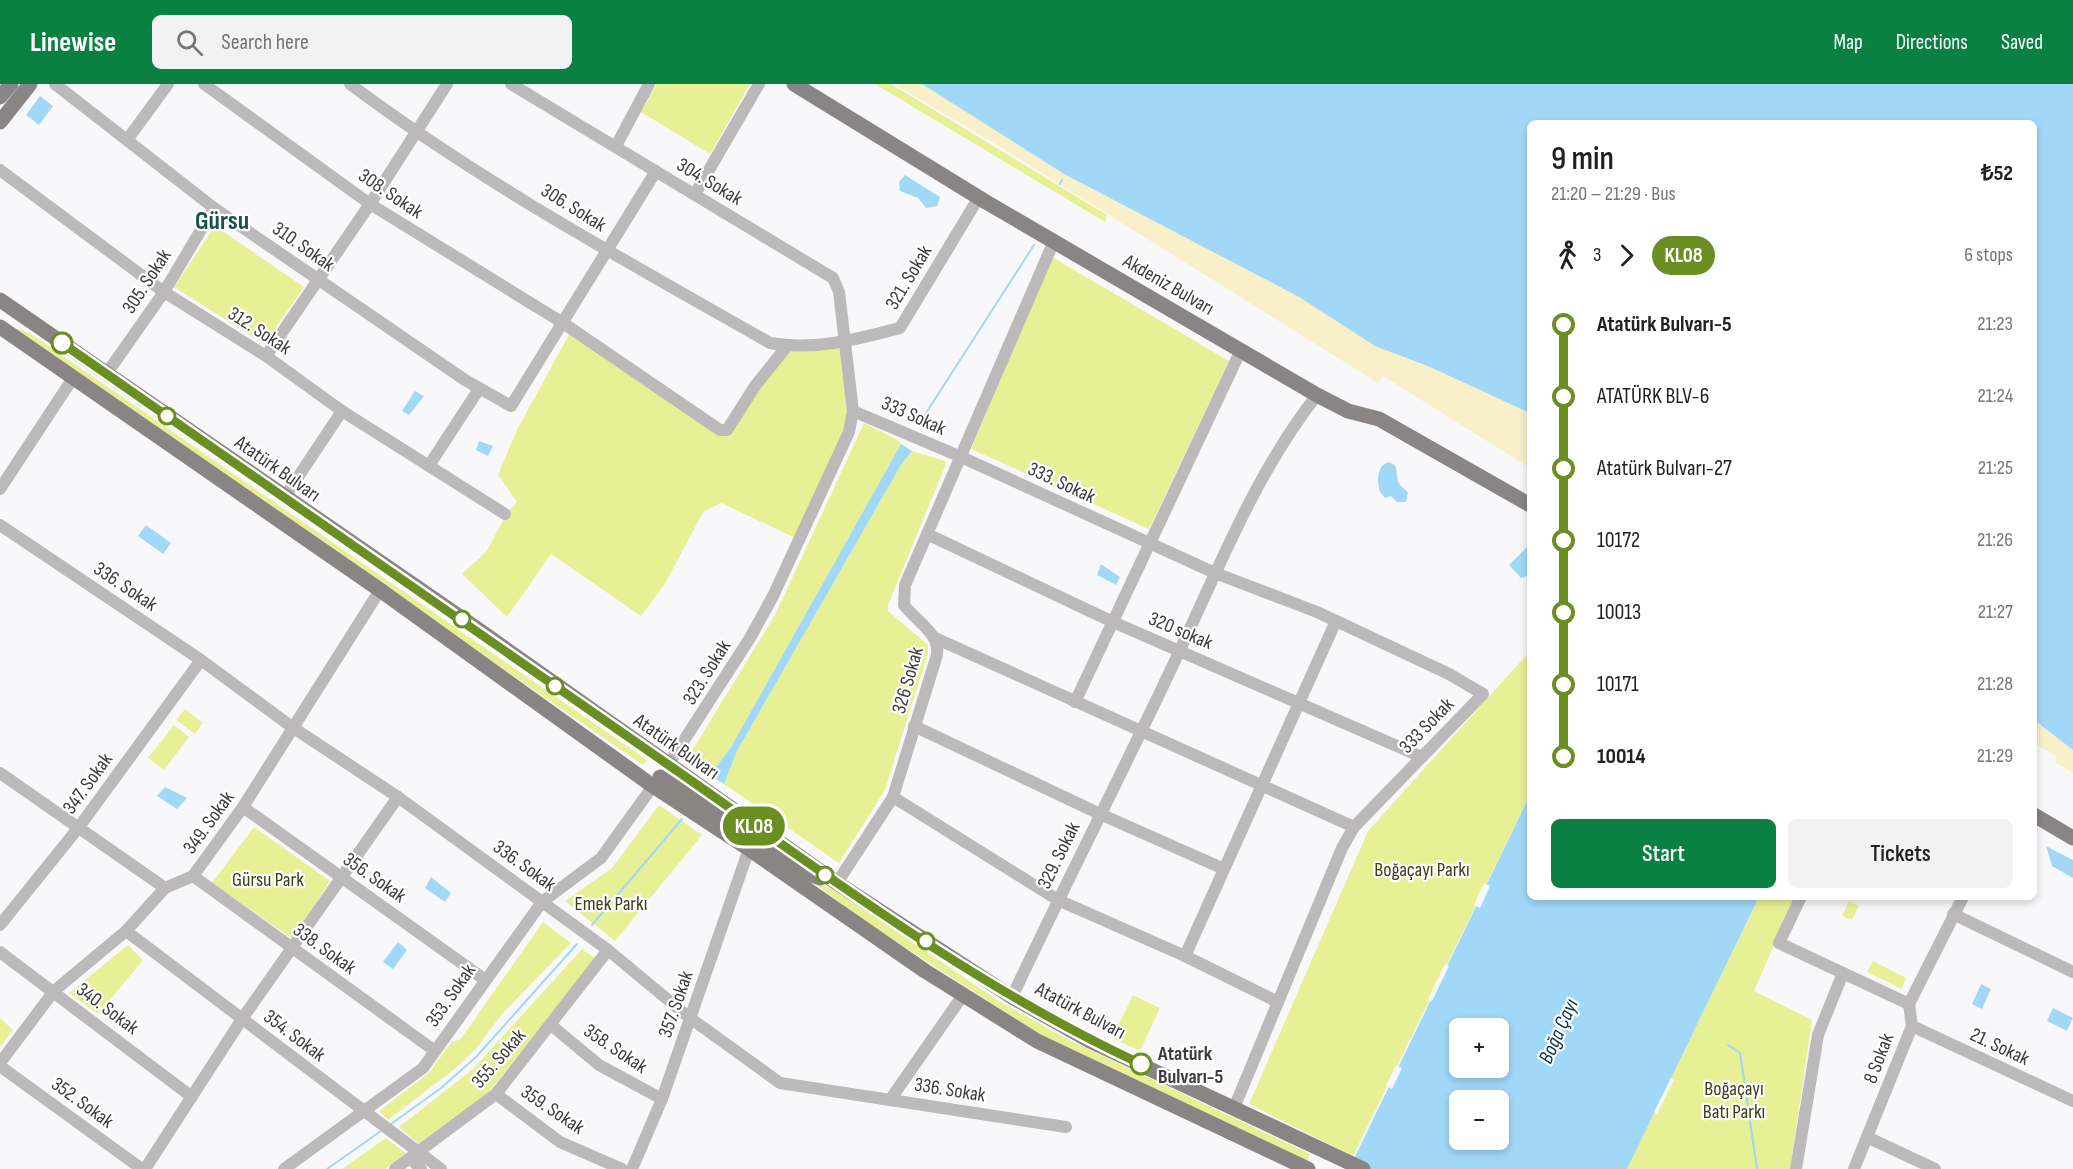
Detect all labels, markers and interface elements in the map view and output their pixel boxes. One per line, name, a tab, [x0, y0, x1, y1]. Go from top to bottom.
search box	[152, 15, 572, 69]
text: Linewise	[30, 26, 116, 59]
icon: search	[173, 26, 206, 59]
text: Search here	[221, 29, 309, 56]
text: Map	[1833, 30, 1863, 55]
text: Directions	[1896, 30, 1968, 55]
text: Saved	[2001, 30, 2043, 55]
text: 9 min	[1551, 139, 1614, 179]
street label: 304. Sokak	[672, 153, 747, 211]
text: ₺52	[1981, 160, 2013, 187]
street label: 308. Sokak	[354, 164, 428, 224]
street label: 306. Sokak	[536, 178, 611, 237]
text: 21:20 – 21:29 · Bus	[1551, 182, 1676, 206]
district label: Gürsu	[195, 206, 249, 237]
street label: 310. Sokak	[268, 217, 339, 277]
icon: walk	[1551, 239, 1584, 272]
icon: forward	[1610, 239, 1643, 272]
street label: 321. Sokak	[880, 241, 938, 314]
text: 3	[1593, 243, 1601, 267]
text: KL08	[1664, 243, 1703, 268]
text: 6 stops	[1964, 243, 2013, 267]
street label: 305. Sokak	[117, 244, 177, 318]
street label: Akdeniz Bulvarı	[1118, 249, 1218, 320]
street label: 312. Sokak	[223, 302, 296, 360]
text: Atatürk Bulvarı-5	[1597, 311, 1732, 338]
text: 21:23	[1977, 312, 2013, 336]
unlabelled marker	[51, 332, 73, 354]
text: ATATÜRK BLV-6	[1597, 383, 1709, 410]
text: 21:24	[1977, 384, 2013, 408]
street label: 333 Sokak	[878, 391, 950, 441]
unlabelled marker	[158, 407, 176, 425]
street label: Atatürk Bulvarı	[229, 430, 325, 507]
text: Atatürk Bulvarı-27	[1597, 455, 1732, 482]
text: 21:25	[1978, 456, 2013, 480]
street label: 333. Sokak	[1024, 457, 1100, 509]
text: 10172	[1597, 527, 1640, 554]
text: 21:26	[1977, 528, 2013, 552]
street label: 336. Sokak	[89, 557, 162, 617]
text: 10013	[1597, 599, 1641, 626]
text: 21:27	[1978, 600, 2013, 624]
street label: 320 sokak	[1145, 607, 1217, 655]
unlabelled marker	[453, 610, 471, 628]
street label: 323. Sokak	[678, 635, 736, 709]
street label: 326 Sokak	[887, 644, 929, 716]
text: 10171	[1597, 671, 1639, 698]
text: 21:28	[1977, 672, 2013, 696]
unlabelled marker	[546, 677, 564, 695]
street label: 333 Sokak	[1394, 693, 1459, 759]
street label: Atatürk Bulvarı	[628, 708, 724, 785]
text: 10014	[1597, 743, 1646, 770]
text: 21:29	[1977, 744, 2013, 768]
street label: 347. Sokak	[58, 748, 118, 819]
street label: 349. Sokak	[178, 786, 240, 859]
line badge: KL08	[712, 806, 796, 846]
text: KL08	[735, 814, 773, 839]
street label: 329. Sokak	[1032, 818, 1086, 893]
button: Start	[1551, 819, 1776, 888]
button: Tickets	[1788, 819, 2013, 888]
street label: 336. Sokak	[488, 835, 561, 897]
street label: 356. Sokak	[338, 847, 411, 908]
park label: Boğaçayı Parkı	[1374, 858, 1470, 882]
unlabelled marker	[816, 866, 834, 884]
park label: Gürsu Park	[232, 868, 304, 892]
park label: Emek Parkı	[575, 892, 647, 916]
street label: 338. Sokak	[288, 918, 361, 980]
unlabelled marker	[917, 932, 935, 950]
street label: 353. Sokak	[420, 959, 481, 1032]
street label: 357. Sokak	[653, 967, 699, 1041]
street label: Atatürk Bulvarı	[1030, 977, 1130, 1045]
street label: 340. Sokak	[71, 978, 144, 1040]
water label: Boğa Çayı	[1533, 995, 1584, 1067]
street label: 354. Sokak	[259, 1005, 331, 1067]
map controls	[1449, 1018, 1509, 1150]
button: +	[1449, 1018, 1509, 1078]
street label: 358. Sokak	[579, 1019, 652, 1079]
street label: 21. Sokak	[1966, 1023, 2033, 1071]
street label: 355. Sokak	[466, 1024, 531, 1093]
street label: 8 Sokak	[1858, 1030, 1900, 1087]
place label: Atatürk Bulvarı-5	[1157, 1042, 1223, 1089]
marker: Atatürk Bulvarı-5	[1130, 1053, 1152, 1075]
street label: 352. Sokak	[46, 1072, 119, 1134]
street label: 336. Sokak	[912, 1073, 988, 1108]
park label: Boğaçayı Batı Parkı	[1703, 1077, 1765, 1124]
street label: 359. Sokak	[516, 1080, 589, 1140]
button: −	[1449, 1090, 1509, 1150]

